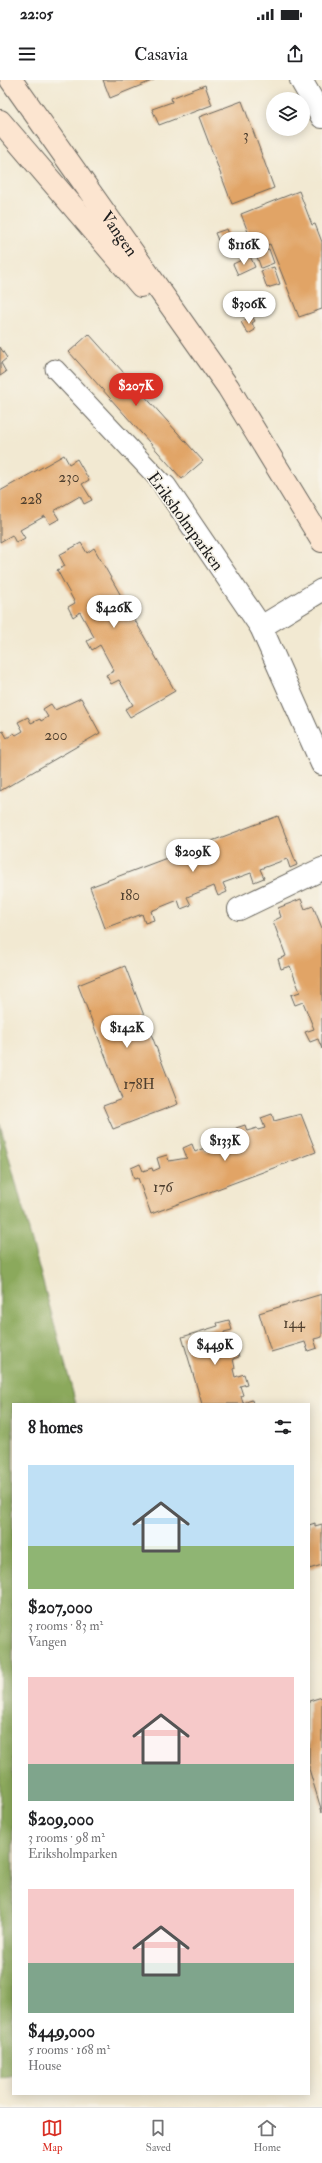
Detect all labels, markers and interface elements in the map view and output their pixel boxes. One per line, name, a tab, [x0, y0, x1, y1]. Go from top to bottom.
text: 22:05	[20, 5, 53, 24]
icon: menu	[16, 43, 38, 65]
text: Casavia	[134, 43, 188, 66]
icon: share	[284, 43, 306, 65]
map controls	[266, 92, 310, 136]
button: layers	[266, 92, 310, 136]
house number: 3	[243, 126, 249, 145]
street label: Vangen	[96, 207, 142, 261]
pin: $116K	[216, 232, 272, 266]
text: $116K	[228, 237, 260, 253]
pin: $306K	[221, 291, 277, 325]
text: $306K	[232, 296, 266, 312]
pin: $207K	[108, 373, 164, 407]
text: $207K	[118, 378, 154, 394]
house number: 230	[58, 468, 80, 487]
street label: Eriksholmparken	[142, 468, 229, 576]
house number: 228	[20, 490, 42, 509]
pin: $426K	[86, 595, 142, 629]
text: $426K	[96, 600, 132, 616]
house number: 200	[45, 726, 67, 745]
pin: $209K	[165, 839, 221, 873]
text: $209K	[175, 844, 211, 860]
house number: 180	[120, 886, 140, 905]
pin: $142K	[99, 1015, 155, 1049]
text: $142K	[110, 1020, 144, 1036]
house number: 178H	[123, 1075, 155, 1094]
pin: $133K	[197, 1128, 253, 1162]
text: $133K	[209, 1133, 241, 1149]
house number: 176	[153, 1178, 174, 1197]
house number: 144	[283, 1314, 306, 1333]
pin: $449K	[187, 1332, 243, 1366]
text: $449K	[196, 1337, 234, 1353]
icon: filters	[272, 1416, 294, 1438]
text: 8 homes	[28, 1417, 83, 1438]
icon: home	[125, 1491, 197, 1563]
text: $207,000	[28, 1597, 93, 1618]
text: 3 rooms · 83 m²	[28, 1618, 103, 1634]
text: Vangen	[28, 1634, 67, 1650]
icon: home	[125, 1703, 197, 1775]
text: $209,000	[28, 1809, 94, 1830]
text: 3 rooms · 98 m²	[28, 1830, 105, 1846]
text: Eriksholmparken	[28, 1846, 117, 1862]
icon: home	[125, 1915, 197, 1987]
text: $449,000	[28, 2021, 95, 2042]
text: 5 rooms · 168 m²	[28, 2042, 110, 2058]
text: House	[28, 2058, 61, 2074]
tab: Map	[41, 2117, 63, 2154]
tab: Saved	[146, 2117, 171, 2154]
tab: Home	[253, 2117, 281, 2154]

